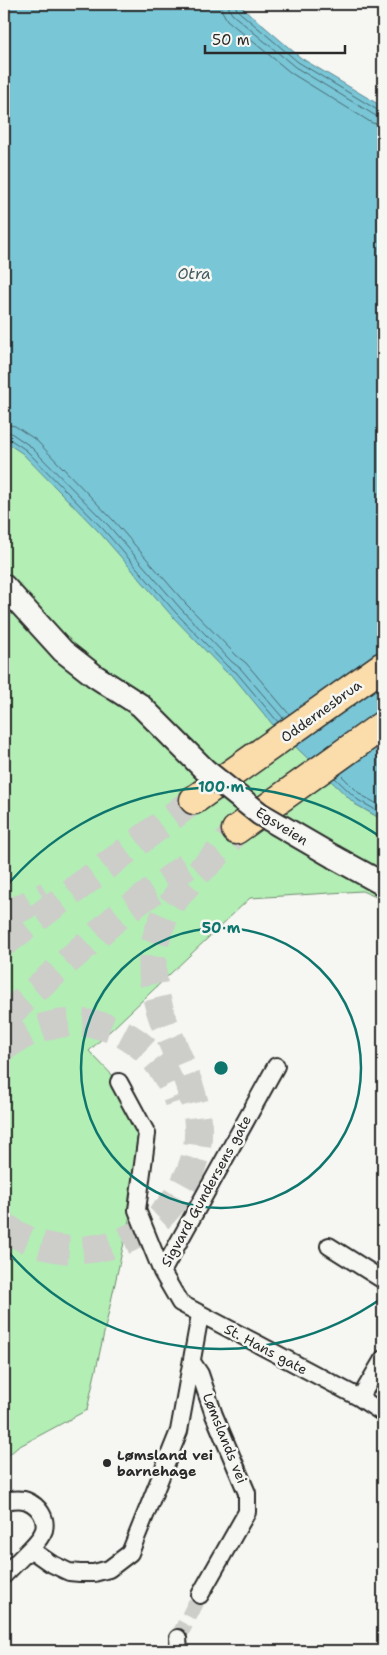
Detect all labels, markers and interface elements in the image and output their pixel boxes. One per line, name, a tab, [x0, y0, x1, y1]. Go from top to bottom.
scale bar	[205, 22, 344, 54]
text: 50 m	[212, 30, 250, 50]
water label: Otra	[178, 264, 210, 284]
street label: Oddernesbrua	[277, 676, 365, 746]
text: 100 m	[198, 777, 244, 797]
street label: Egsveien	[252, 803, 312, 849]
text: 50 m	[202, 918, 241, 938]
centre of rings	[212, 1059, 230, 1077]
street label: Sigvard Gundersens gate	[157, 1112, 255, 1270]
street label: St. Hans gate	[221, 1320, 311, 1378]
street label: Lømslands vei	[199, 1390, 251, 1486]
place label: Lømsland vei barnehage	[117, 1446, 213, 1480]
marker: Lømsland vei barnehage	[101, 1457, 113, 1469]

